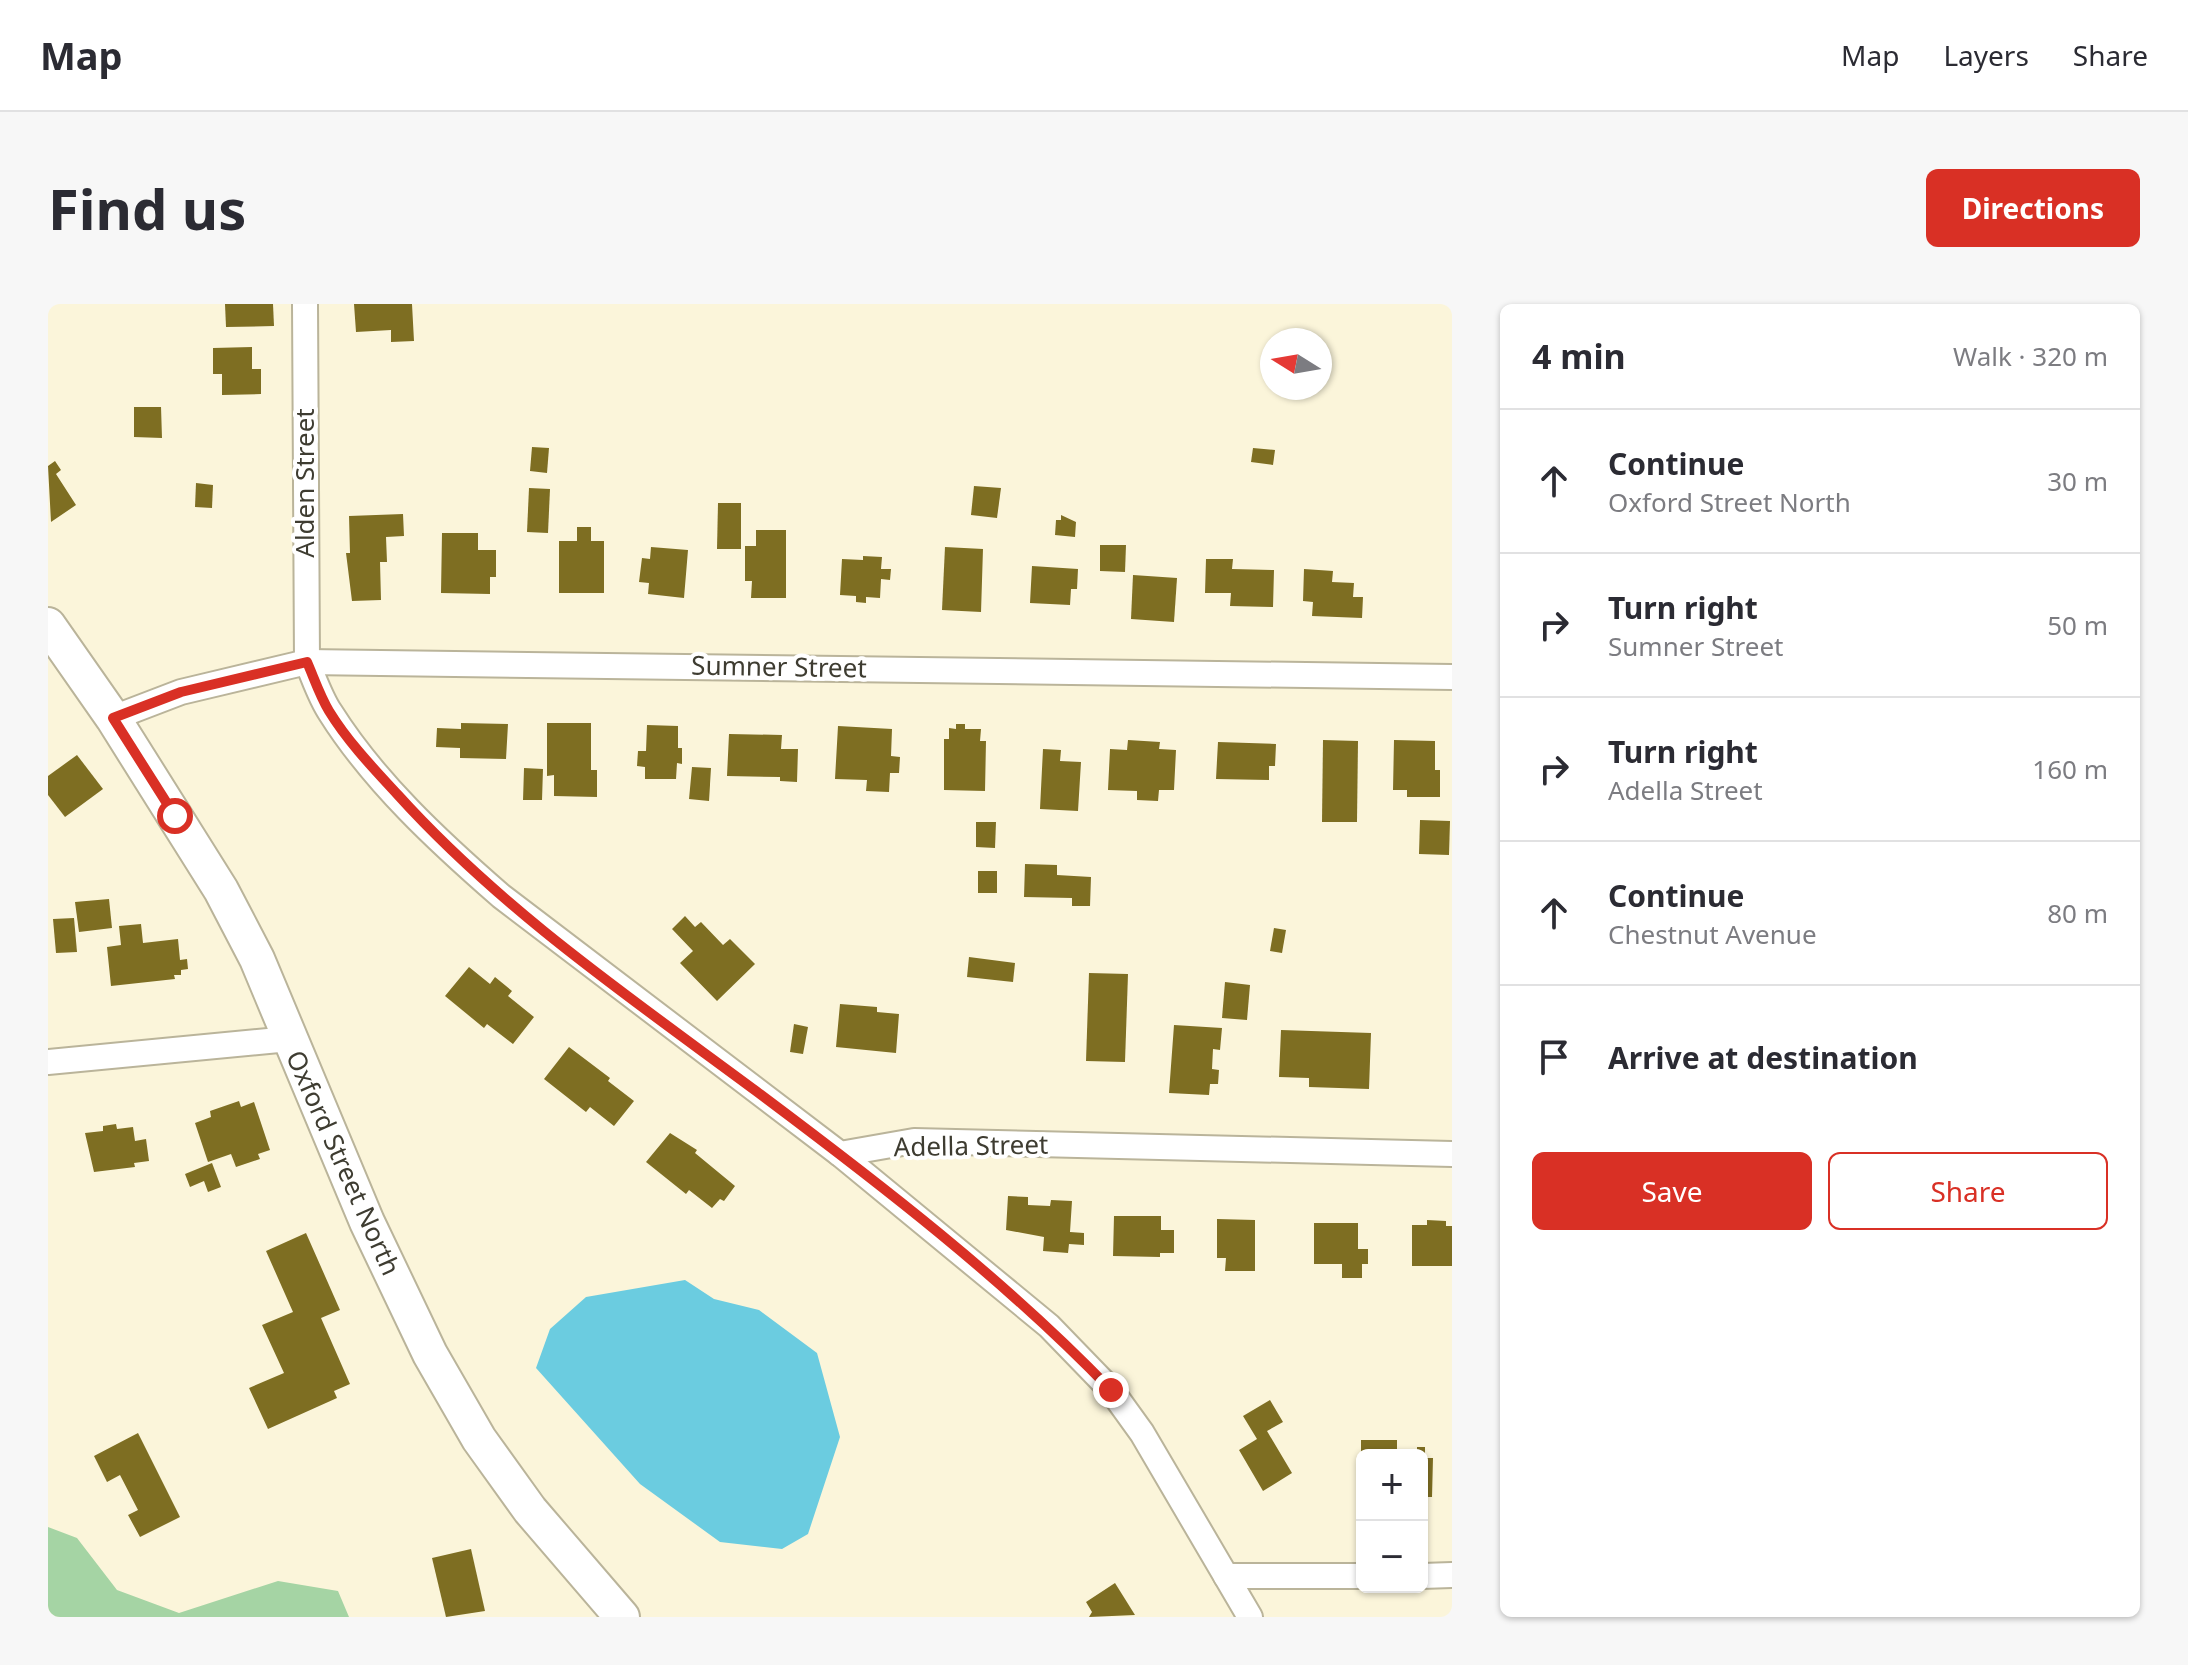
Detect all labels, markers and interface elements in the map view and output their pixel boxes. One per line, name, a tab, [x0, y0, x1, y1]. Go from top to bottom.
text: Map	[40, 29, 123, 81]
text: Map	[1841, 36, 1899, 74]
text: Layers	[1943, 36, 2029, 74]
text: Share	[2073, 36, 2148, 74]
button: Directions	[1926, 169, 2140, 247]
text: Find us	[48, 170, 246, 246]
north arrow	[1260, 328, 1332, 400]
text: 4 min	[1532, 333, 1626, 379]
text: Walk · 320 m	[1953, 338, 2108, 374]
street label: Alden Street	[286, 408, 322, 558]
text: Continue	[1608, 443, 1744, 484]
icon: ahead	[1532, 459, 1576, 503]
text: 30 m	[2047, 463, 2108, 499]
text: Oxford Street North	[1608, 484, 1851, 520]
text: Turn right	[1608, 587, 1758, 628]
icon: right	[1532, 603, 1576, 647]
text: 50 m	[2047, 607, 2108, 643]
text: Sumner Street	[1608, 628, 1783, 664]
street label: Sumner Street	[691, 646, 867, 686]
text: Turn right	[1608, 731, 1758, 772]
icon: right	[1532, 747, 1576, 791]
text: 160 m	[2032, 751, 2108, 787]
text: Adella Street	[1608, 772, 1763, 808]
route start	[157, 798, 193, 834]
text: Continue	[1608, 875, 1744, 916]
icon: ahead	[1532, 891, 1576, 935]
text: 80 m	[2047, 895, 2108, 931]
text: Chestnut Avenue	[1608, 916, 1817, 952]
icon: arrive	[1532, 1035, 1576, 1079]
text: Arrive at destination	[1608, 1037, 1918, 1078]
street label: Oxford Street North	[278, 1044, 410, 1281]
street label: Adella Street	[893, 1126, 1049, 1164]
button: Save	[1532, 1152, 1812, 1230]
button: Share	[1828, 1152, 2108, 1230]
route end	[1093, 1372, 1129, 1408]
map controls	[1356, 1449, 1428, 1593]
button: +	[1356, 1449, 1428, 1521]
button: −	[1356, 1521, 1428, 1593]

